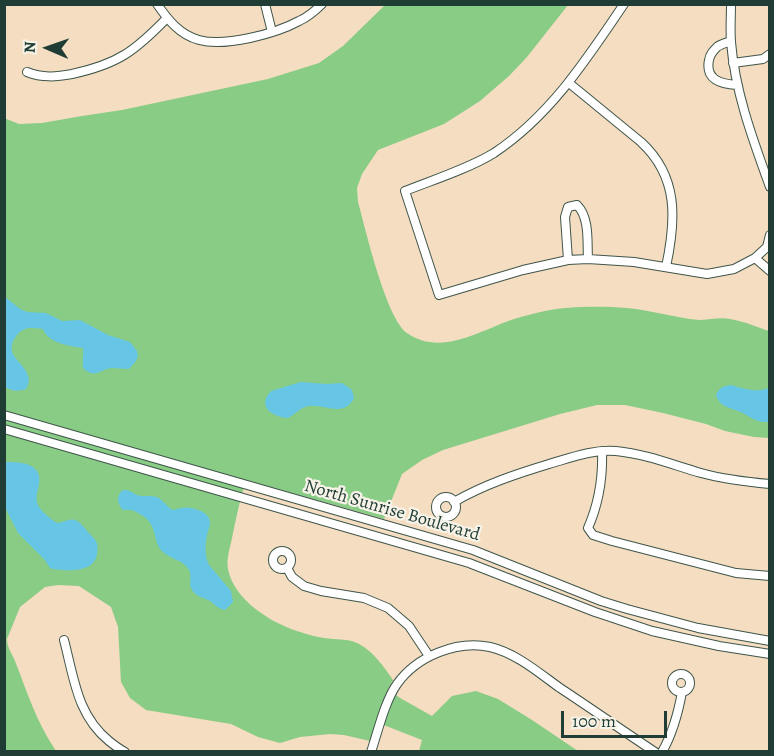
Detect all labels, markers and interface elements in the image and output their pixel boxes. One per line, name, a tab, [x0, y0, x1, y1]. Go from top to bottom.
north arrow	[18, 18, 78, 78]
text: N	[19, 41, 41, 54]
street label: North Sunrise Boulevard	[302, 476, 482, 546]
scale bar	[564, 699, 670, 737]
text: 100 m	[572, 709, 616, 733]

